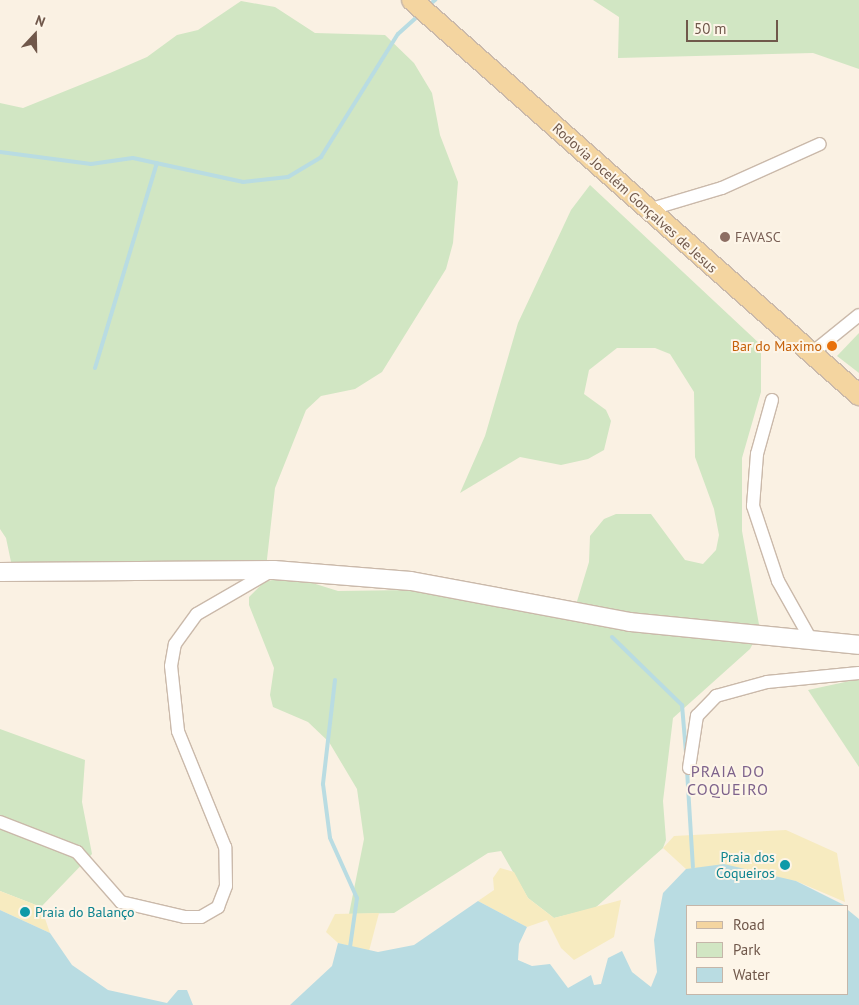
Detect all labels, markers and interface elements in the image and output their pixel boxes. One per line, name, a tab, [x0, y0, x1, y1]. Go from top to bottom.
north arrow	[10, 10, 60, 60]
scale bar	[689, 10, 782, 42]
text: N	[33, 11, 48, 31]
text: 50 m	[694, 19, 727, 38]
street label: Rodovia Jocelém Gonçalves de Jesus	[549, 120, 721, 276]
place label: FAVASC	[735, 229, 781, 245]
marker: FAVASC	[719, 231, 731, 243]
place label: Bar do Maximo	[732, 338, 822, 354]
marker: Bar do Maximo	[826, 340, 838, 352]
district label: PRAIA DO COQUEIRO	[686, 761, 770, 799]
place label: Praia dos Coqueiros	[716, 849, 775, 882]
marker: Praia dos Coqueiros	[779, 859, 791, 871]
place label: Praia do Balanço	[35, 904, 135, 920]
legend	[686, 905, 849, 995]
marker: Praia do Balanço	[19, 906, 31, 918]
text: Road	[733, 915, 765, 934]
text: Park	[733, 940, 761, 959]
text: Water	[733, 965, 770, 984]

